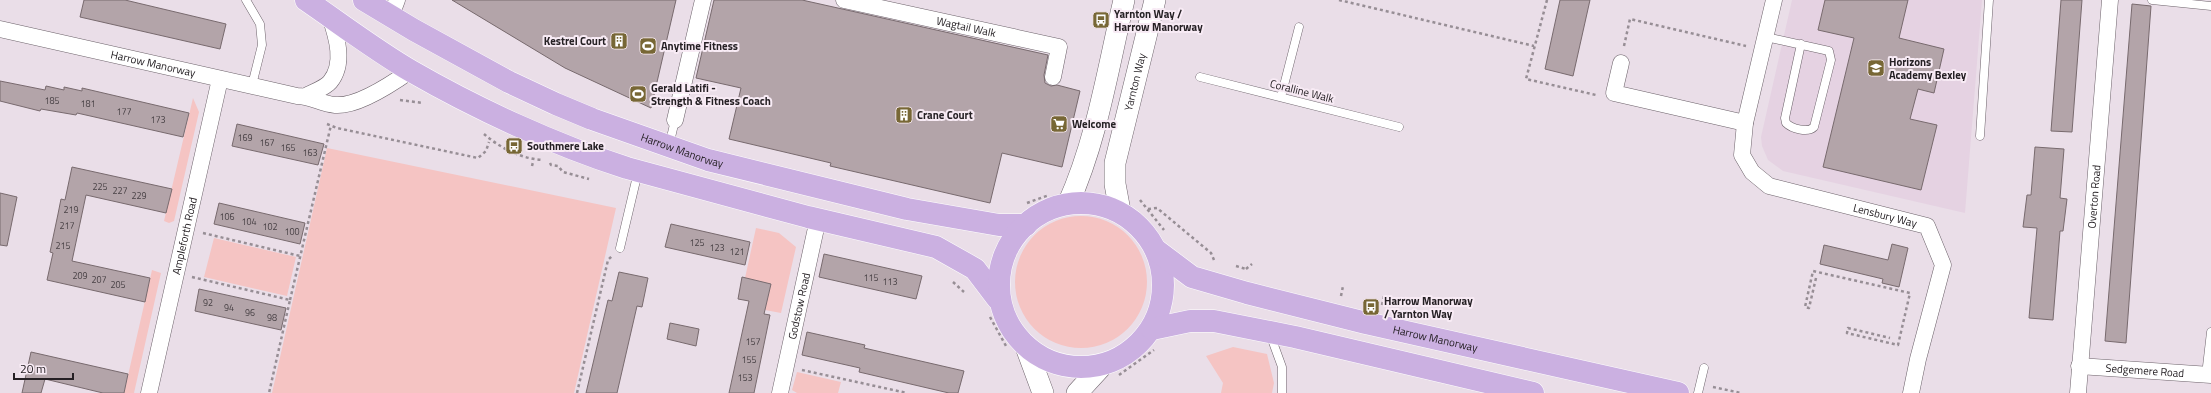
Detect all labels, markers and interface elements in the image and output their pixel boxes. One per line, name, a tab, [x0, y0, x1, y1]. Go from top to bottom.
place label: Yarnton Way / Harrow Manorway	[1114, 6, 1203, 35]
bus stop icon: Yarnton Way / Harrow Manorway	[1091, 10, 1111, 30]
street label: Wagtail Walk	[935, 12, 998, 41]
building icon: Kestrel Court	[609, 31, 629, 51]
place label: Kestrel Court	[544, 33, 606, 49]
sports icon: Anytime Fitness	[638, 36, 658, 56]
place label: Anytime Fitness	[661, 38, 738, 54]
street label: Harrow Manorway	[109, 46, 198, 81]
street label: Yarnton Way	[1120, 51, 1150, 112]
place label: Horizons Academy Bexley	[1889, 54, 1967, 83]
school or university icon: Horizons Academy Bexley	[1866, 58, 1886, 78]
street label: Coralline Walk	[1268, 75, 1336, 107]
place label: Gerald Latifi - Strength & Fitness Coach	[651, 80, 771, 109]
sports icon: Gerald Latifi - Strength & Fitness Coach	[628, 84, 648, 104]
house number: 185	[44, 94, 60, 107]
house number: 181	[80, 97, 96, 110]
house number: 177	[116, 105, 132, 118]
building icon: Crane Court	[894, 105, 914, 125]
place label: Crane Court	[917, 107, 973, 123]
house number: 173	[150, 113, 166, 126]
supermarket icon: Welcome	[1049, 114, 1069, 134]
place label: Welcome	[1072, 116, 1117, 132]
street label: Harrow Manorway	[639, 129, 726, 172]
house number: 169	[237, 131, 253, 144]
house number: 167	[259, 136, 275, 149]
bus stop icon: Southmere Lake	[504, 136, 524, 156]
place label: Southmere Lake	[527, 138, 604, 154]
house number: 165	[280, 141, 296, 154]
house number: 163	[302, 146, 318, 159]
street label: Overton Road	[2083, 164, 2105, 229]
house number: 225	[92, 180, 108, 193]
house number: 227	[112, 184, 128, 197]
house number: 229	[131, 189, 147, 202]
street label: Ampleforth Road	[168, 196, 201, 276]
street label: Lensbury Way	[1851, 200, 1919, 231]
house number: 219	[63, 203, 79, 216]
house number: 106	[219, 210, 235, 223]
house number: 104	[241, 215, 257, 228]
house number: 217	[59, 219, 75, 232]
house number: 102	[262, 220, 278, 233]
house number: 100	[284, 225, 300, 238]
house number: 125	[689, 236, 705, 249]
house number: 215	[55, 239, 71, 252]
house number: 123	[709, 241, 725, 254]
house number: 121	[729, 245, 745, 258]
house number: 209	[72, 269, 88, 282]
street label: Godstow Road	[784, 271, 814, 341]
house number: 115	[863, 271, 879, 284]
house number: 207	[91, 273, 107, 286]
house number: 113	[882, 275, 898, 288]
house number: 205	[110, 278, 126, 291]
place label: Harrow Manorway / Yarnton Way	[1384, 293, 1473, 322]
house number: 92	[203, 296, 213, 309]
bus stop icon: Harrow Manorway / Yarnton Way	[1361, 297, 1381, 317]
house number: 94	[224, 301, 234, 314]
house number: 96	[245, 306, 255, 319]
house number: 98	[267, 311, 277, 324]
street label: Harrow Manorway	[1391, 321, 1480, 356]
house number: 157	[745, 335, 761, 348]
house number: 155	[741, 353, 757, 366]
scale bar	[14, 355, 73, 381]
text: 20 m	[20, 359, 46, 378]
street label: Sedgemere Road	[2105, 360, 2185, 381]
house number: 153	[737, 371, 753, 384]

